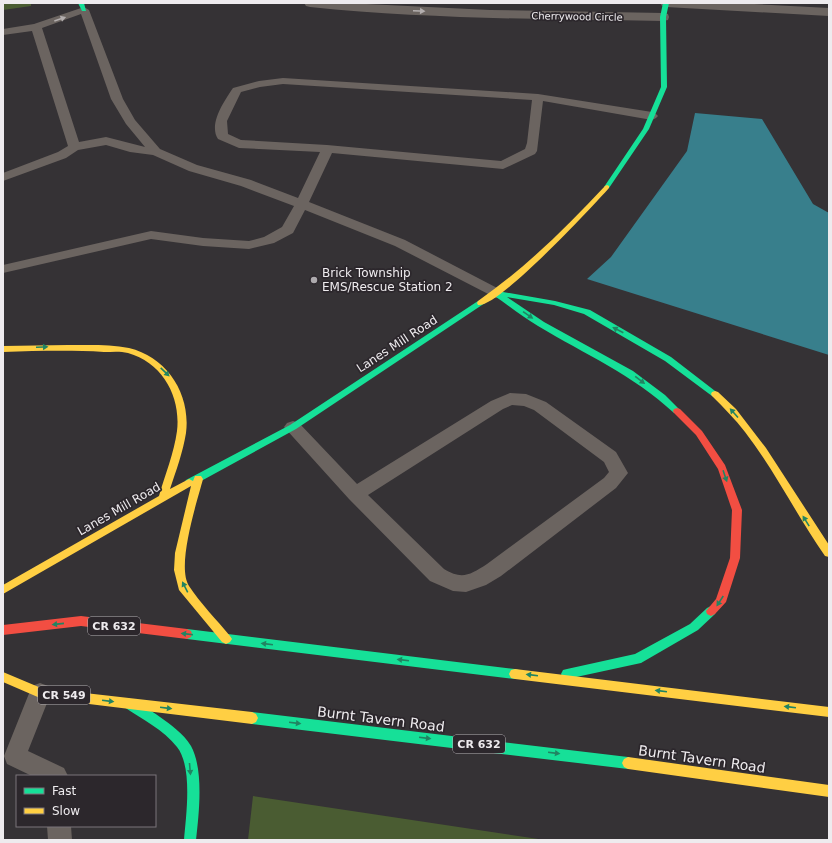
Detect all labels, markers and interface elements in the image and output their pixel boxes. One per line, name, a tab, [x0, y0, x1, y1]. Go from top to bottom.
one-way arrow	[413, 8, 426, 14]
street label: Cherrywood Circle	[531, 10, 623, 23]
one-way arrow	[54, 16, 66, 22]
place label: Brick Township EMS/Rescue Station 2	[322, 266, 453, 294]
marker: Brick Township EMS/Rescue Station 2	[309, 275, 319, 285]
one-way arrow	[523, 311, 533, 319]
street label: Lanes Mill Road	[354, 313, 440, 375]
one-way arrow	[612, 327, 624, 333]
one-way arrow	[36, 344, 48, 351]
one-way arrow	[160, 367, 170, 377]
one-way arrow	[635, 376, 645, 384]
one-way arrow	[729, 408, 738, 419]
one-way arrow	[722, 471, 728, 483]
street label: Lanes Mill Road	[75, 480, 163, 538]
one-way arrow	[802, 516, 810, 526]
one-way arrow	[182, 581, 188, 593]
one-way arrow	[716, 596, 724, 606]
road number: CR 632	[88, 617, 140, 635]
one-way arrow	[52, 621, 64, 628]
one-way arrow	[181, 631, 193, 638]
one-way arrow	[260, 641, 273, 647]
one-way arrow	[397, 657, 409, 664]
one-way arrow	[526, 672, 538, 679]
road number: CR 549	[38, 686, 90, 704]
one-way arrow	[655, 688, 667, 694]
one-way arrow	[102, 697, 114, 704]
street label: Burnt Tavern Road	[316, 703, 446, 735]
one-way arrow	[160, 704, 172, 711]
one-way arrow	[784, 704, 796, 711]
one-way arrow	[289, 720, 302, 726]
one-way arrow	[419, 735, 431, 741]
road number: CR 632	[453, 735, 505, 753]
street label: Burnt Tavern Road	[637, 742, 767, 776]
one-way arrow	[548, 750, 560, 756]
one-way arrow	[186, 763, 193, 775]
legend	[16, 775, 156, 827]
text: Fast	[52, 784, 76, 798]
text: Slow	[52, 804, 80, 818]

